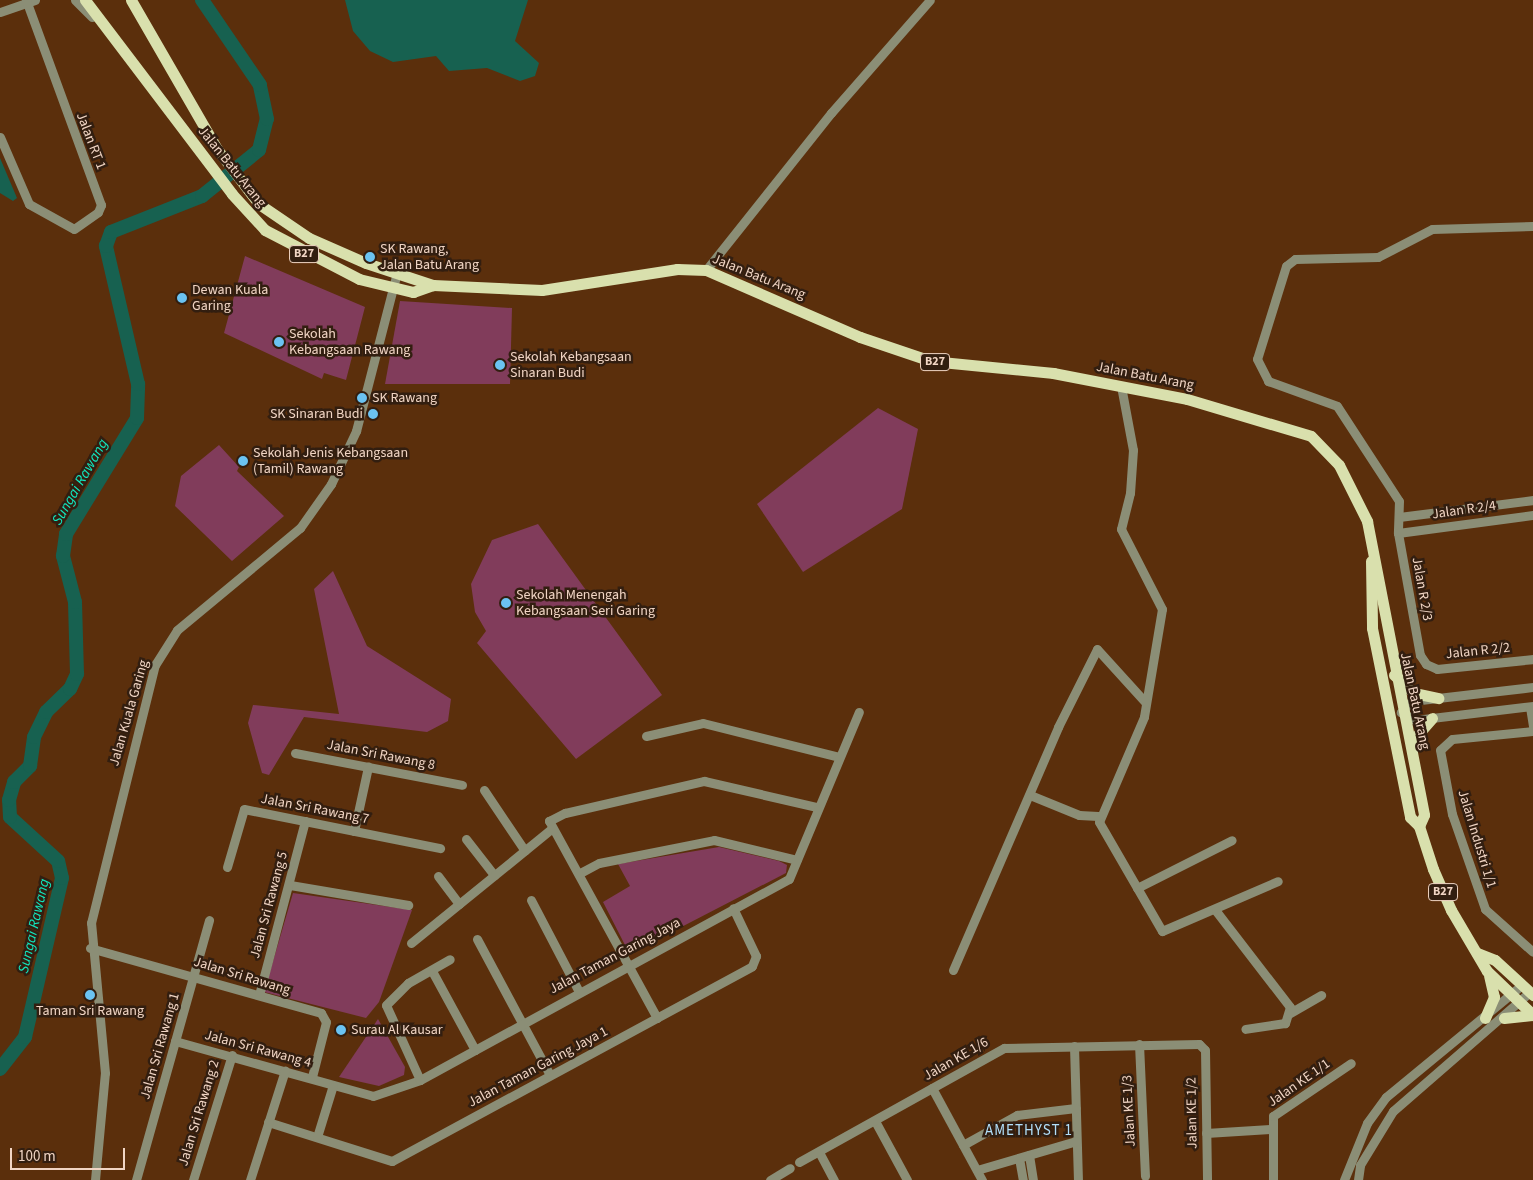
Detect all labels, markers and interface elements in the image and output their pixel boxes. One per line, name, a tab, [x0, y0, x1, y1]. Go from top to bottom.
street label: Jalan RT 1	[72, 110, 110, 172]
street label: Jalan Batu Arang	[194, 123, 270, 211]
place label: SK Rawang, Jalan Batu Arang	[380, 241, 479, 274]
road number: B27	[289, 244, 319, 264]
marker: SK Rawang, Jalan Batu Arang	[364, 251, 376, 263]
street label: Jalan Batu Arang	[710, 251, 808, 303]
place label: Dewan Kuala Garing	[192, 282, 268, 314]
marker: Dewan Kuala Garing	[176, 292, 188, 304]
place label: Sekolah Kebangsaan Rawang	[289, 326, 410, 358]
marker: Sekolah Kebangsaan Rawang	[273, 336, 285, 348]
place label: Sekolah Kebangsaan Sinaran Budi	[510, 349, 632, 382]
road number: B27	[920, 352, 950, 372]
street label: Jalan Batu Arang	[1095, 358, 1195, 394]
marker: Sekolah Kebangsaan Sinaran Budi	[494, 359, 506, 371]
place label: SK Rawang	[372, 390, 437, 406]
marker: SK Rawang	[356, 392, 368, 404]
place label: SK Sinaran Budi	[270, 406, 363, 422]
marker: SK Sinaran Budi	[367, 408, 379, 420]
water label: Sungai Rawang	[48, 436, 112, 528]
place label: Sekolah Jenis Kebangsaan (Tamil) Rawang	[253, 445, 408, 478]
marker: Sekolah Jenis Kebangsaan (Tamil) Rawang	[237, 455, 249, 467]
street label: Jalan R 2/4	[1431, 497, 1497, 523]
street label: Jalan R 2/3	[1408, 556, 1436, 622]
place label: Sekolah Menengah Kebangsaan Seri Garing	[516, 587, 655, 620]
marker: Sekolah Menengah Kebangsaan Seri Garing	[500, 597, 512, 609]
street label: Jalan R 2/2	[1445, 639, 1511, 663]
street label: Jalan Batu Arang	[1396, 651, 1434, 751]
street label: Jalan Kuala Garing	[106, 658, 152, 768]
street label: Jalan Sri Rawang 8	[325, 736, 437, 774]
street label: Jalan Industri 1/1	[1454, 788, 1500, 890]
street label: Jalan Sri Rawang 7	[259, 790, 371, 828]
street label: Jalan Sri Rawang 5	[247, 850, 291, 960]
water label: Sungai Rawang	[14, 877, 54, 975]
road number: B27	[1428, 882, 1458, 902]
street label: Jalan Taman Garing Jaya	[547, 914, 683, 998]
street label: Jalan Sri Rawang	[192, 953, 292, 999]
marker: Taman Sri Rawang	[84, 989, 96, 1001]
street label: Jalan Sri Rawang 1	[137, 991, 183, 1101]
place label: Taman Sri Rawang	[36, 1003, 144, 1019]
place label: Surau Al Kausar	[351, 1022, 443, 1038]
street label: Jalan Taman Garing Jaya 1	[465, 1023, 611, 1111]
marker: Surau Al Kausar	[335, 1024, 347, 1036]
street label: Jalan Sri Rawang 4	[203, 1027, 313, 1071]
street label: Jalan KE 1/6	[921, 1034, 991, 1084]
street label: Jalan KE 1/1	[1265, 1055, 1333, 1111]
street label: Jalan Sri Rawang 2	[175, 1058, 223, 1168]
street label: Jalan KE 1/3	[1119, 1075, 1139, 1147]
street label: Jalan KE 1/2	[1183, 1077, 1201, 1149]
district label: AMETHYST 1	[984, 1122, 1074, 1140]
scale bar	[12, 1138, 128, 1170]
text: 100 m	[18, 1146, 56, 1167]

